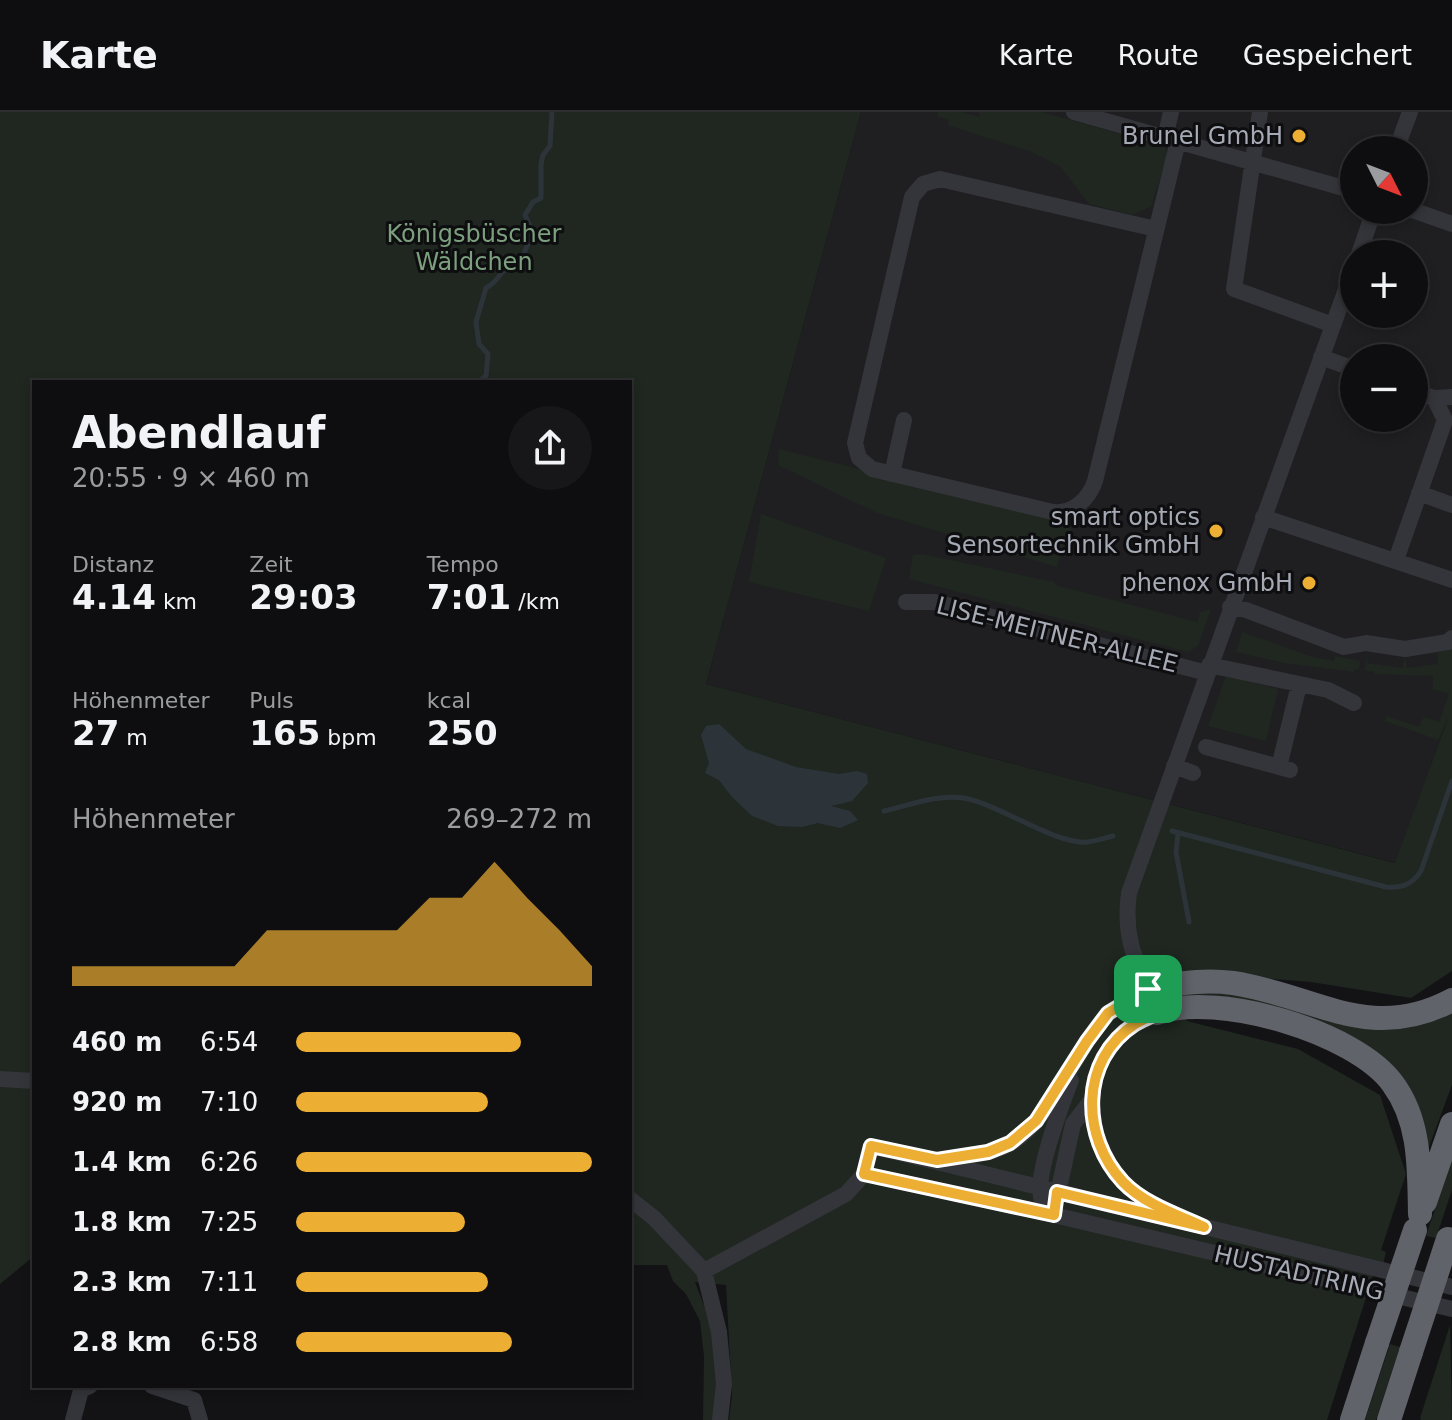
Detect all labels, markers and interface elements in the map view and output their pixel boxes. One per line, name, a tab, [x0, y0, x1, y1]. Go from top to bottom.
text: Karte	[40, 33, 158, 77]
text: Karte	[999, 39, 1074, 72]
text: Route	[1118, 39, 1199, 72]
text: Gespeichert	[1243, 39, 1412, 72]
place label: Brunel GmbH	[1122, 122, 1283, 150]
marker: Brunel GmbH	[1290, 127, 1308, 145]
north arrow	[1340, 136, 1428, 224]
map controls	[1340, 136, 1428, 432]
park label: Königsbüscher Wäldchen	[387, 220, 562, 276]
button: +	[1340, 240, 1428, 328]
button: −	[1340, 344, 1428, 432]
button: share	[508, 406, 592, 490]
text: Abendlauf	[72, 407, 325, 458]
text: 20:55 · 9 × 460 m	[72, 463, 310, 493]
place label: smart optics Sensortechnik GmbH	[946, 503, 1200, 559]
marker: smart optics Sensortechnik GmbH	[1207, 522, 1225, 540]
text: Distanz	[72, 552, 154, 577]
text: Zeit	[249, 552, 293, 577]
text: Tempo	[427, 552, 499, 577]
place label: phenox GmbH	[1122, 569, 1293, 597]
marker: phenox GmbH	[1300, 574, 1318, 592]
text: 4.14	[72, 577, 156, 617]
text: 29:03	[249, 577, 358, 617]
text: 7:01	[427, 577, 511, 617]
text: km	[156, 589, 197, 614]
text: /km	[511, 589, 560, 614]
street label: LISE-MEITNER-ALLEE	[934, 591, 1180, 679]
text: Höhenmeter	[72, 688, 210, 713]
text: Puls	[249, 688, 294, 713]
text: kcal	[427, 688, 471, 713]
text: 27	[72, 713, 119, 753]
text: 165	[249, 713, 320, 753]
text: 250	[427, 713, 498, 753]
text: m	[119, 725, 148, 750]
text: bpm	[320, 725, 377, 750]
text: Höhenmeter	[72, 804, 235, 834]
text: 269–272 m	[446, 804, 592, 834]
pin	[1114, 955, 1182, 1023]
icon: arrive	[1126, 967, 1170, 1011]
text: 460 m	[72, 1027, 162, 1057]
text: 6:54	[200, 1027, 258, 1057]
text: 920 m	[72, 1087, 162, 1117]
text: 7:10	[200, 1087, 258, 1117]
text: 1.4 km	[72, 1147, 172, 1177]
text: 6:26	[200, 1147, 258, 1177]
text: 1.8 km	[72, 1207, 172, 1237]
text: 7:25	[200, 1207, 258, 1237]
street label: HUSTADTRING	[1211, 1240, 1387, 1306]
text: 2.3 km	[72, 1267, 172, 1297]
text: 7:11	[200, 1267, 258, 1297]
text: 2.8 km	[72, 1327, 172, 1357]
text: 6:58	[200, 1327, 258, 1357]

